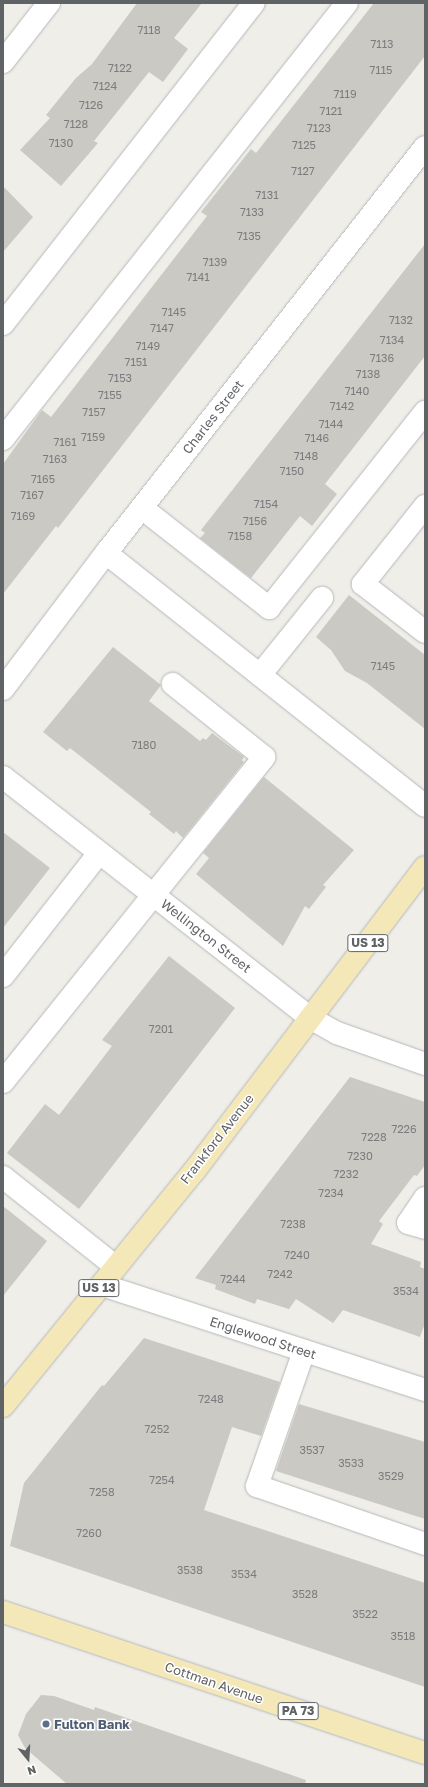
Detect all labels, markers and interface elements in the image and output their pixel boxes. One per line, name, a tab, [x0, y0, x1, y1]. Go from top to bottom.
house number: 7118	[137, 23, 161, 37]
house number: 7113	[371, 37, 393, 51]
house number: 7122	[108, 61, 132, 75]
house number: 7115	[370, 63, 392, 77]
house number: 7124	[93, 79, 117, 93]
house number: 7119	[333, 87, 357, 101]
house number: 7126	[79, 98, 103, 112]
house number: 7121	[320, 104, 342, 118]
house number: 7128	[64, 117, 88, 131]
house number: 7123	[307, 121, 331, 135]
house number: 7130	[49, 136, 73, 150]
house number: 7125	[292, 138, 316, 152]
house number: 7127	[291, 164, 315, 178]
house number: 7131	[256, 188, 278, 202]
house number: 7133	[240, 205, 264, 219]
house number: 7135	[237, 229, 261, 243]
house number: 7139	[203, 255, 227, 269]
house number: 7141	[186, 270, 210, 284]
house number: 7145	[162, 305, 186, 319]
house number: 7132	[389, 313, 413, 327]
house number: 7147	[150, 321, 174, 335]
house number: 7134	[380, 333, 404, 347]
house number: 7149	[136, 339, 160, 353]
house number: 7136	[370, 351, 394, 365]
house number: 7151	[125, 355, 147, 369]
house number: 7138	[356, 367, 380, 381]
house number: 7153	[108, 371, 132, 385]
street label: Charles Street	[179, 377, 247, 457]
house number: 7140	[345, 384, 369, 398]
house number: 7155	[98, 388, 122, 402]
house number: 7142	[330, 399, 354, 413]
house number: 7157	[82, 405, 106, 419]
house number: 7144	[319, 417, 343, 431]
house number: 7159	[81, 430, 105, 444]
house number: 7146	[305, 431, 329, 445]
house number: 7161	[53, 435, 77, 449]
house number: 7148	[294, 449, 318, 463]
house number: 7163	[43, 452, 67, 466]
house number: 7150	[280, 464, 304, 478]
house number: 7165	[31, 472, 55, 486]
house number: 7167	[20, 488, 44, 502]
house number: 7154	[254, 497, 278, 511]
house number: 7169	[11, 509, 35, 523]
house number: 7156	[243, 514, 267, 528]
house number: 7158	[228, 529, 252, 543]
house number: 7145	[371, 659, 395, 673]
house number: 7180	[132, 738, 156, 752]
street label: Wellington Street	[158, 896, 254, 976]
road number: US 13	[347, 933, 389, 953]
house number: 7201	[149, 1022, 173, 1036]
street label: Frankford Avenue	[177, 1091, 257, 1187]
house number: 7226	[391, 1122, 417, 1136]
house number: 7228	[361, 1130, 387, 1144]
house number: 7230	[347, 1149, 373, 1163]
house number: 7232	[333, 1167, 359, 1181]
house number: 7234	[318, 1186, 344, 1200]
house number: 7238	[280, 1217, 306, 1231]
house number: 7240	[284, 1248, 310, 1262]
house number: 7242	[267, 1267, 293, 1281]
house number: 7244	[220, 1272, 246, 1286]
road number: US 13	[78, 1278, 120, 1298]
house number: 3534	[393, 1284, 419, 1298]
street label: Englewood Street	[208, 1313, 318, 1363]
house number: 7248	[198, 1392, 224, 1406]
house number: 7252	[145, 1422, 169, 1436]
house number: 3537	[299, 1443, 325, 1457]
house number: 3533	[338, 1456, 364, 1470]
house number: 3529	[378, 1469, 404, 1483]
house number: 7254	[149, 1473, 175, 1487]
house number: 7258	[89, 1485, 115, 1499]
house number: 7260	[76, 1526, 102, 1540]
house number: 3538	[177, 1563, 203, 1577]
house number: 3534	[231, 1567, 257, 1581]
house number: 3528	[292, 1587, 318, 1601]
house number: 3522	[352, 1607, 378, 1621]
house number: 3518	[391, 1629, 415, 1643]
street label: Cottman Avenue	[163, 1659, 265, 1707]
road number: PA 73	[277, 1701, 319, 1721]
place label: Fulton Bank	[54, 1716, 130, 1732]
marker: Fulton Bank	[41, 1719, 51, 1729]
north arrow	[8, 1739, 48, 1779]
text: N	[26, 1763, 38, 1778]

